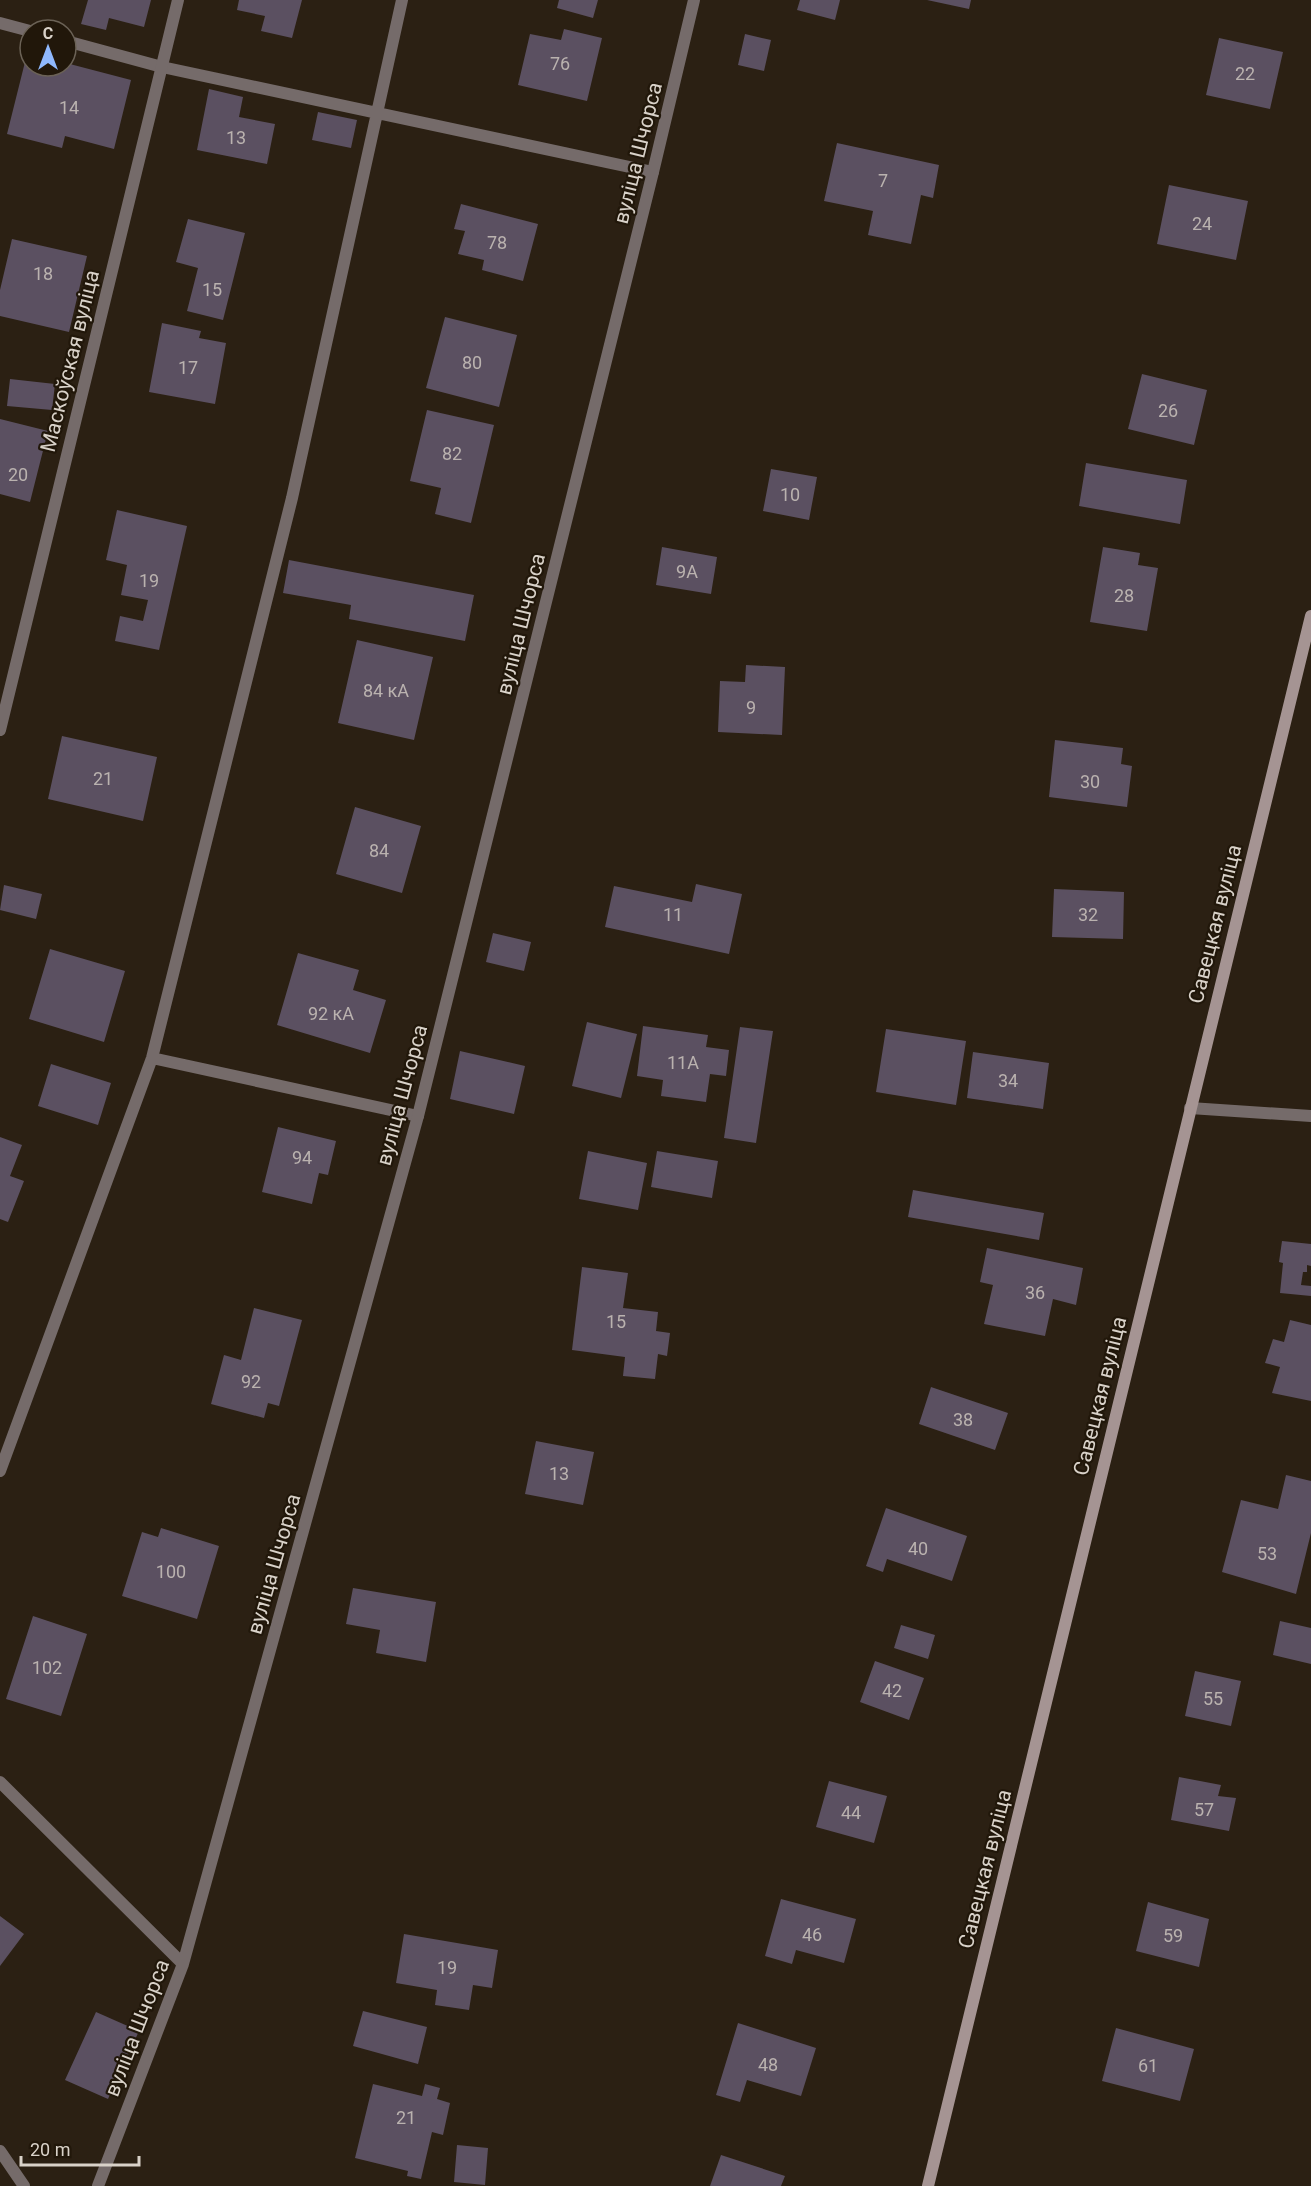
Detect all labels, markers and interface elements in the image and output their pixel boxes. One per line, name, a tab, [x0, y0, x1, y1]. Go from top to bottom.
north arrow	[18, 18, 78, 78]
text: С	[43, 24, 53, 43]
house number: 76	[550, 53, 570, 74]
house number: 22	[1235, 63, 1255, 84]
street label: вуліца Шчорса	[609, 80, 667, 226]
house number: 14	[59, 97, 79, 118]
house number: 13	[226, 127, 246, 148]
house number: 7	[878, 170, 888, 191]
house number: 24	[1192, 213, 1212, 234]
house number: 78	[487, 232, 507, 253]
house number: 18	[33, 263, 53, 284]
street label: Маскоўская вуліца	[36, 268, 104, 454]
house number: 15	[202, 279, 222, 300]
house number: 80	[462, 352, 482, 373]
house number: 17	[178, 357, 198, 378]
house number: 26	[1158, 400, 1178, 421]
house number: 82	[442, 443, 462, 464]
house number: 20	[8, 464, 28, 485]
house number: 10	[780, 484, 800, 505]
street label: вуліца Шчорса	[492, 551, 550, 697]
house number: 9А	[676, 561, 698, 582]
house number: 19	[139, 570, 159, 591]
house number: 28	[1114, 585, 1134, 606]
house number: 84 кА	[363, 680, 409, 701]
house number: 9	[746, 697, 756, 718]
house number: 21	[93, 768, 113, 789]
house number: 30	[1080, 771, 1100, 792]
house number: 84	[369, 840, 389, 861]
street label: Савецкая вуліца	[1184, 842, 1246, 1006]
house number: 11	[663, 904, 683, 925]
house number: 32	[1078, 904, 1098, 925]
house number: 92 кА	[308, 1003, 354, 1024]
street label: вуліца Шчорса	[372, 1022, 432, 1168]
house number: 11А	[667, 1052, 699, 1073]
house number: 34	[998, 1070, 1018, 1091]
house number: 94	[292, 1147, 312, 1168]
house number: 36	[1025, 1282, 1045, 1303]
house number: 15	[606, 1311, 626, 1332]
street label: Савецкая вуліца	[1069, 1314, 1131, 1478]
house number: 92	[241, 1371, 261, 1392]
house number: 38	[953, 1409, 973, 1430]
house number: 13	[549, 1463, 569, 1484]
street label: вуліца Шчорса	[243, 1491, 305, 1637]
house number: 40	[908, 1538, 928, 1559]
house number: 53	[1257, 1543, 1277, 1564]
house number: 100	[156, 1561, 186, 1582]
house number: 102	[32, 1657, 62, 1678]
house number: 42	[882, 1680, 902, 1701]
house number: 55	[1203, 1688, 1223, 1709]
street label: Савецкая вуліца	[954, 1787, 1016, 1951]
house number: 57	[1194, 1799, 1214, 1820]
house number: 44	[841, 1802, 861, 1823]
house number: 46	[802, 1924, 822, 1945]
house number: 59	[1163, 1925, 1183, 1946]
street label: вуліца Шчорса	[100, 1956, 174, 2100]
house number: 19	[437, 1957, 457, 1978]
house number: 48	[758, 2054, 778, 2075]
house number: 61	[1138, 2055, 1158, 2076]
house number: 21	[396, 2107, 416, 2128]
scale bar	[21, 2129, 140, 2167]
text: 20 m	[30, 2139, 70, 2160]

